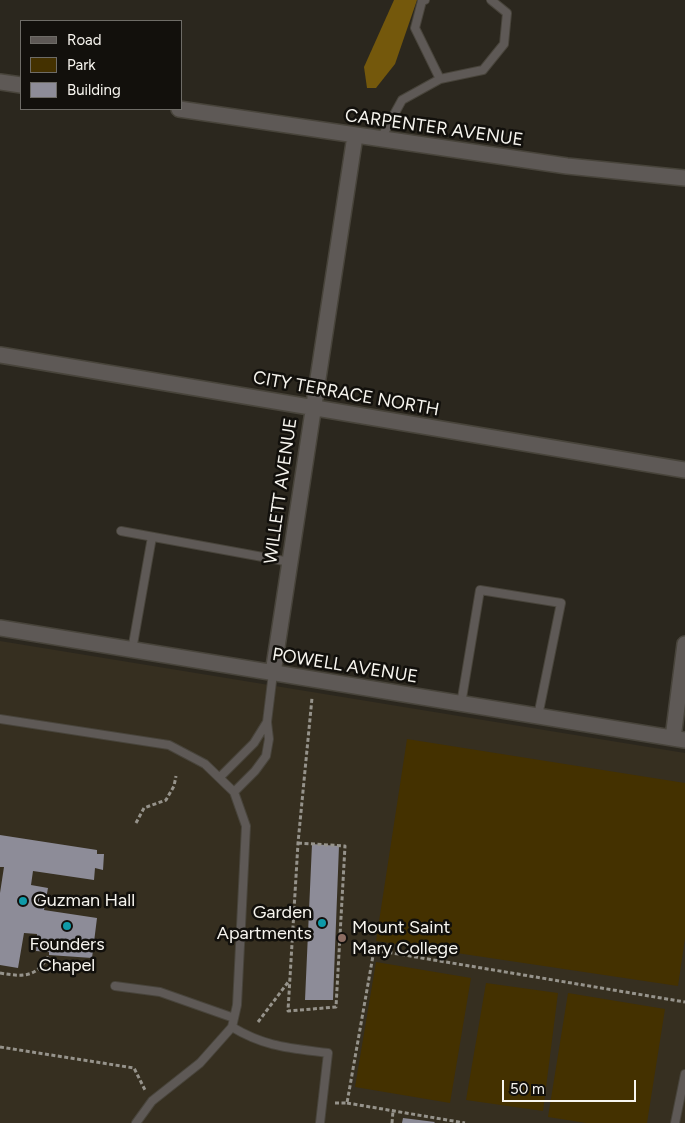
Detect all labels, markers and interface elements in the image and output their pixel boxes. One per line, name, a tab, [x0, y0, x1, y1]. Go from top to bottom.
legend	[20, 20, 182, 110]
text: Road	[67, 31, 102, 49]
text: Park	[67, 56, 96, 74]
text: Building	[67, 81, 121, 99]
street label: CARPENTER AVENUE	[344, 105, 524, 151]
street label: CITY TERRACE NORTH	[251, 367, 441, 421]
street label: WILLETT AVENUE	[260, 416, 302, 566]
street label: POWELL AVENUE	[271, 644, 419, 688]
place label: Guzman Hall	[33, 890, 135, 912]
marker: Guzman Hall	[17, 895, 29, 907]
place label: Garden Apartments	[217, 902, 312, 944]
marker: Garden Apartments	[316, 917, 328, 929]
place label: Mount Saint Mary College	[352, 917, 458, 960]
marker: Founders Chapel	[61, 920, 73, 932]
marker: Mount Saint Mary College	[336, 932, 348, 944]
place label: Founders Chapel	[29, 934, 105, 976]
scale bar	[505, 1070, 639, 1102]
text: 50 m	[510, 1080, 545, 1098]

